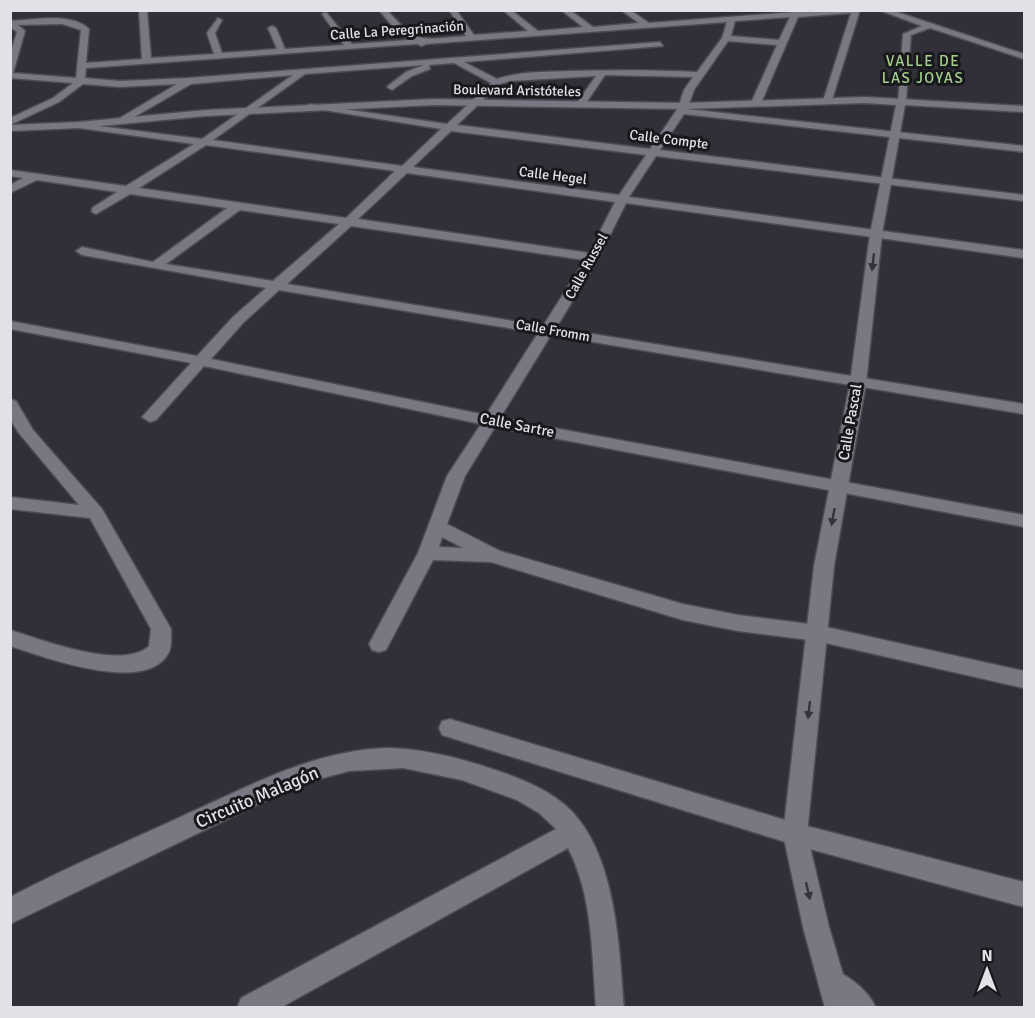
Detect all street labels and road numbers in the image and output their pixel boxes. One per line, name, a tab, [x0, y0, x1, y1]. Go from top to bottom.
street label: Calle La Peregrinación	[330, 17, 464, 44]
street label: Boulevard Aristóteles	[453, 81, 581, 100]
street label: Calle Compte	[628, 126, 709, 153]
street label: Calle Hegel	[518, 163, 588, 188]
street label: Calle Russel	[561, 230, 611, 302]
street label: Calle Fromm	[515, 316, 591, 345]
street label: Calle Pascal	[834, 382, 866, 462]
street label: Calle Sartre	[478, 409, 556, 441]
street label: Circuito Malagón	[192, 761, 322, 833]

